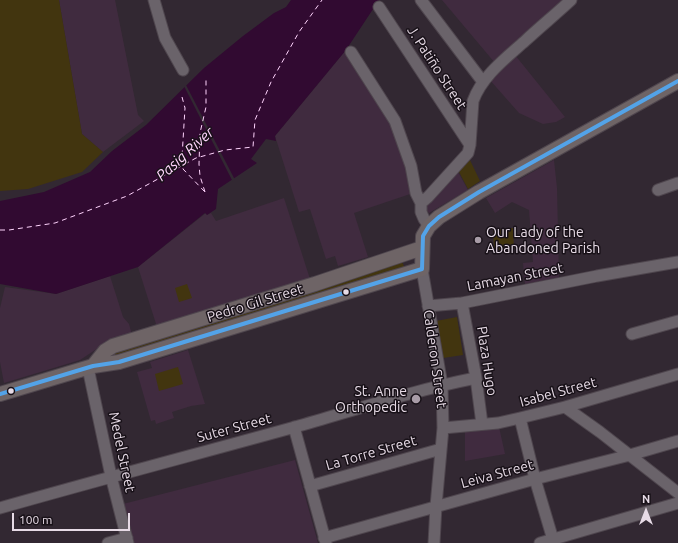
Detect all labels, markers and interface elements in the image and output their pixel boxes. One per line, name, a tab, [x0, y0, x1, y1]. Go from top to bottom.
street label: J. Patiño Street	[404, 23, 470, 113]
water label: Pasig River	[152, 123, 218, 185]
place label: Our Lady of the Abandoned Parish	[486, 224, 600, 256]
marker: Our Lady of the Abandoned Parish	[473, 235, 483, 245]
street label: Lamayan Street	[465, 259, 565, 295]
street label: Pedro Gil Street	[205, 280, 305, 326]
unlabelled marker	[341, 287, 351, 297]
street label: Calderon Street	[420, 309, 450, 409]
street label: Plaza Hugo	[473, 325, 501, 397]
street label: Isabel Street	[518, 374, 598, 410]
place label: St. Anne Orthopedic	[335, 383, 407, 416]
unlabelled marker	[6, 386, 16, 396]
marker: St. Anne Orthopedic	[410, 393, 422, 405]
street label: Medel Street	[105, 410, 139, 494]
street label: Suter Street	[195, 410, 273, 446]
street label: La Torre Street	[324, 432, 418, 474]
street label: Leiva Street	[459, 456, 535, 492]
north arrow	[626, 491, 666, 531]
text: N	[642, 493, 650, 505]
scale bar	[14, 505, 132, 531]
text: 100 m	[19, 513, 52, 526]

